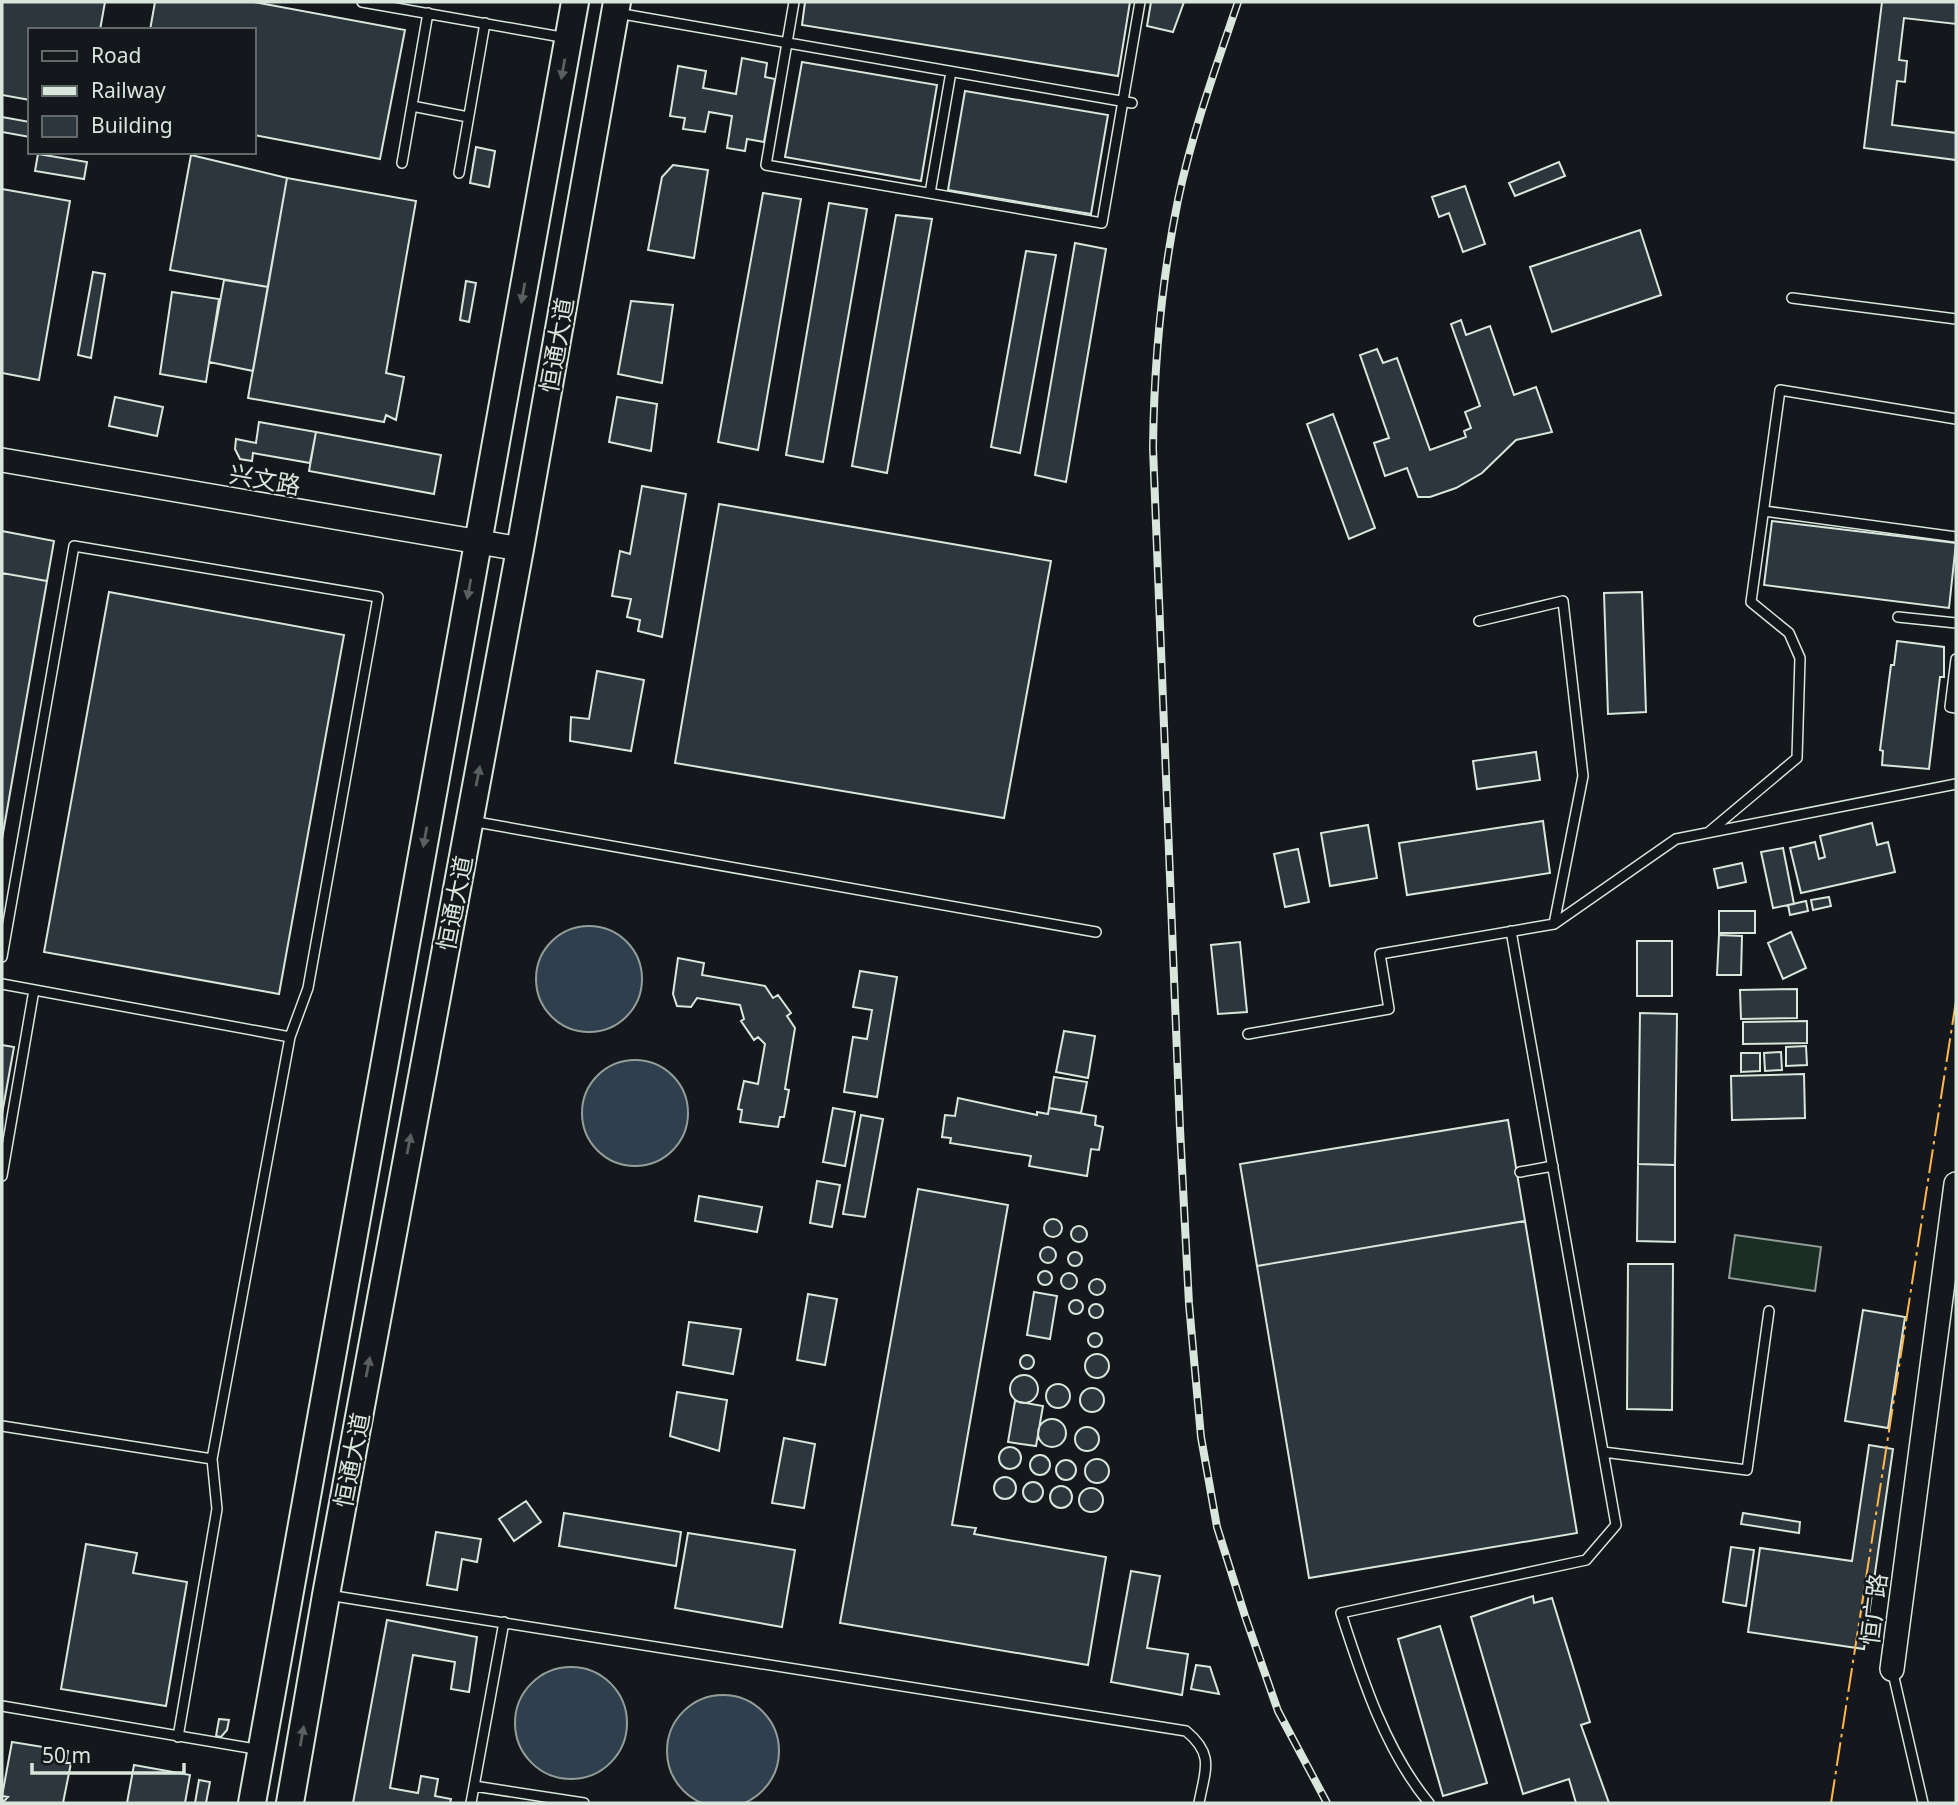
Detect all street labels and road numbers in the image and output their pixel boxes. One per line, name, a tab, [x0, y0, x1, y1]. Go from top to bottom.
street label: 恒通大道	[531, 295, 581, 395]
street label: 兴文路	[227, 456, 303, 502]
street label: 恒通大道	[429, 853, 479, 953]
street label: 恒通大道	[326, 1410, 376, 1510]
street label: 恒广路	[1852, 1571, 1894, 1647]

